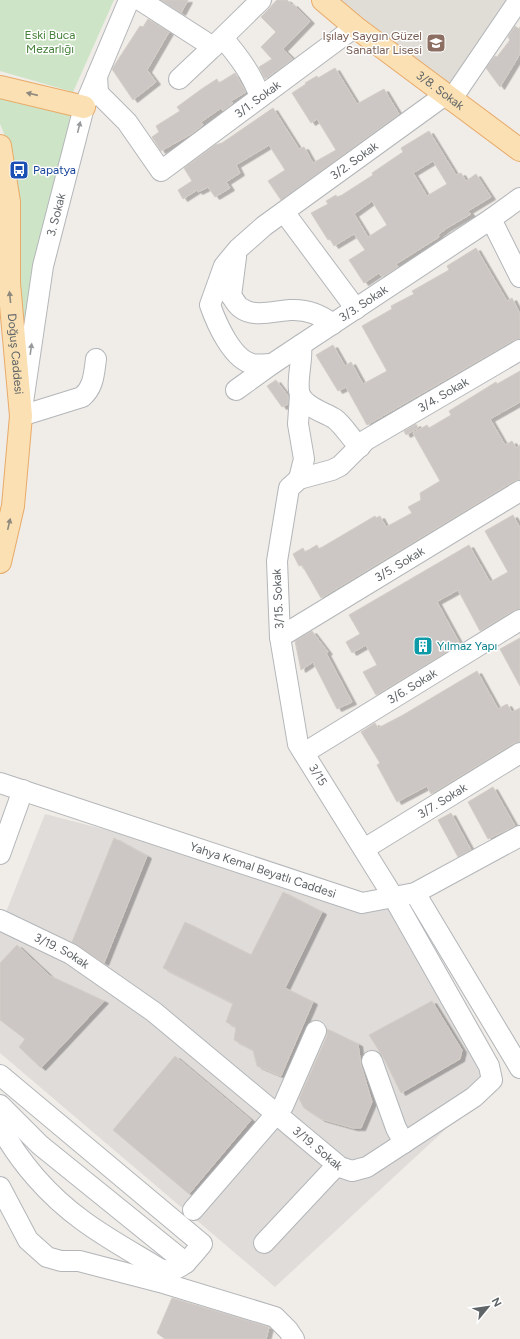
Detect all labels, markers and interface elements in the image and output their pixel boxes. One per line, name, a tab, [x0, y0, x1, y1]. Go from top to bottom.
park label: Eski Buca Mezarlığı	[25, 28, 75, 56]
place label: Işılay Saygın Güzel Sanatlar Lisesi	[322, 29, 422, 57]
school or university icon: Işılay Saygın Güzel Sanatlar Lisesi	[425, 32, 447, 54]
street label: 3/8. Sokak	[413, 68, 467, 113]
street label: 3/1. Sokak	[232, 78, 283, 121]
one-way arrow	[26, 91, 38, 97]
one-way arrow	[76, 120, 82, 133]
street label: 3/2. Sokak	[328, 139, 381, 183]
bus stop icon: Papatya	[8, 159, 30, 181]
place label: Papatya	[33, 163, 76, 177]
street label: 3. Sokak	[44, 192, 69, 238]
street label: 3/3. Sokak	[337, 282, 390, 325]
one-way arrow	[7, 291, 13, 303]
street label: Doğuş Caddesi	[5, 313, 26, 395]
one-way arrow	[28, 343, 34, 355]
street label: 3/4. Sokak	[415, 375, 471, 415]
one-way arrow	[6, 517, 12, 530]
street label: 3/5. Sokak	[372, 544, 427, 585]
street label: 3/15. Sokak	[269, 568, 287, 630]
building icon: Yılmaz Yapı	[412, 635, 434, 657]
place label: Yılmaz Yapı	[437, 639, 497, 653]
street label: 3/6. Sokak	[385, 666, 440, 707]
street label: 3/15	[306, 762, 330, 789]
street label: 3/7. Sokak	[415, 780, 470, 821]
street label: Yahya Kemal Beyatlı Caddesi	[188, 839, 338, 901]
street label: 3/19. Sokak	[32, 930, 92, 972]
street label: 3/19. Sokak	[290, 1124, 345, 1173]
north arrow	[468, 1287, 508, 1327]
text: N	[489, 1296, 504, 1309]

